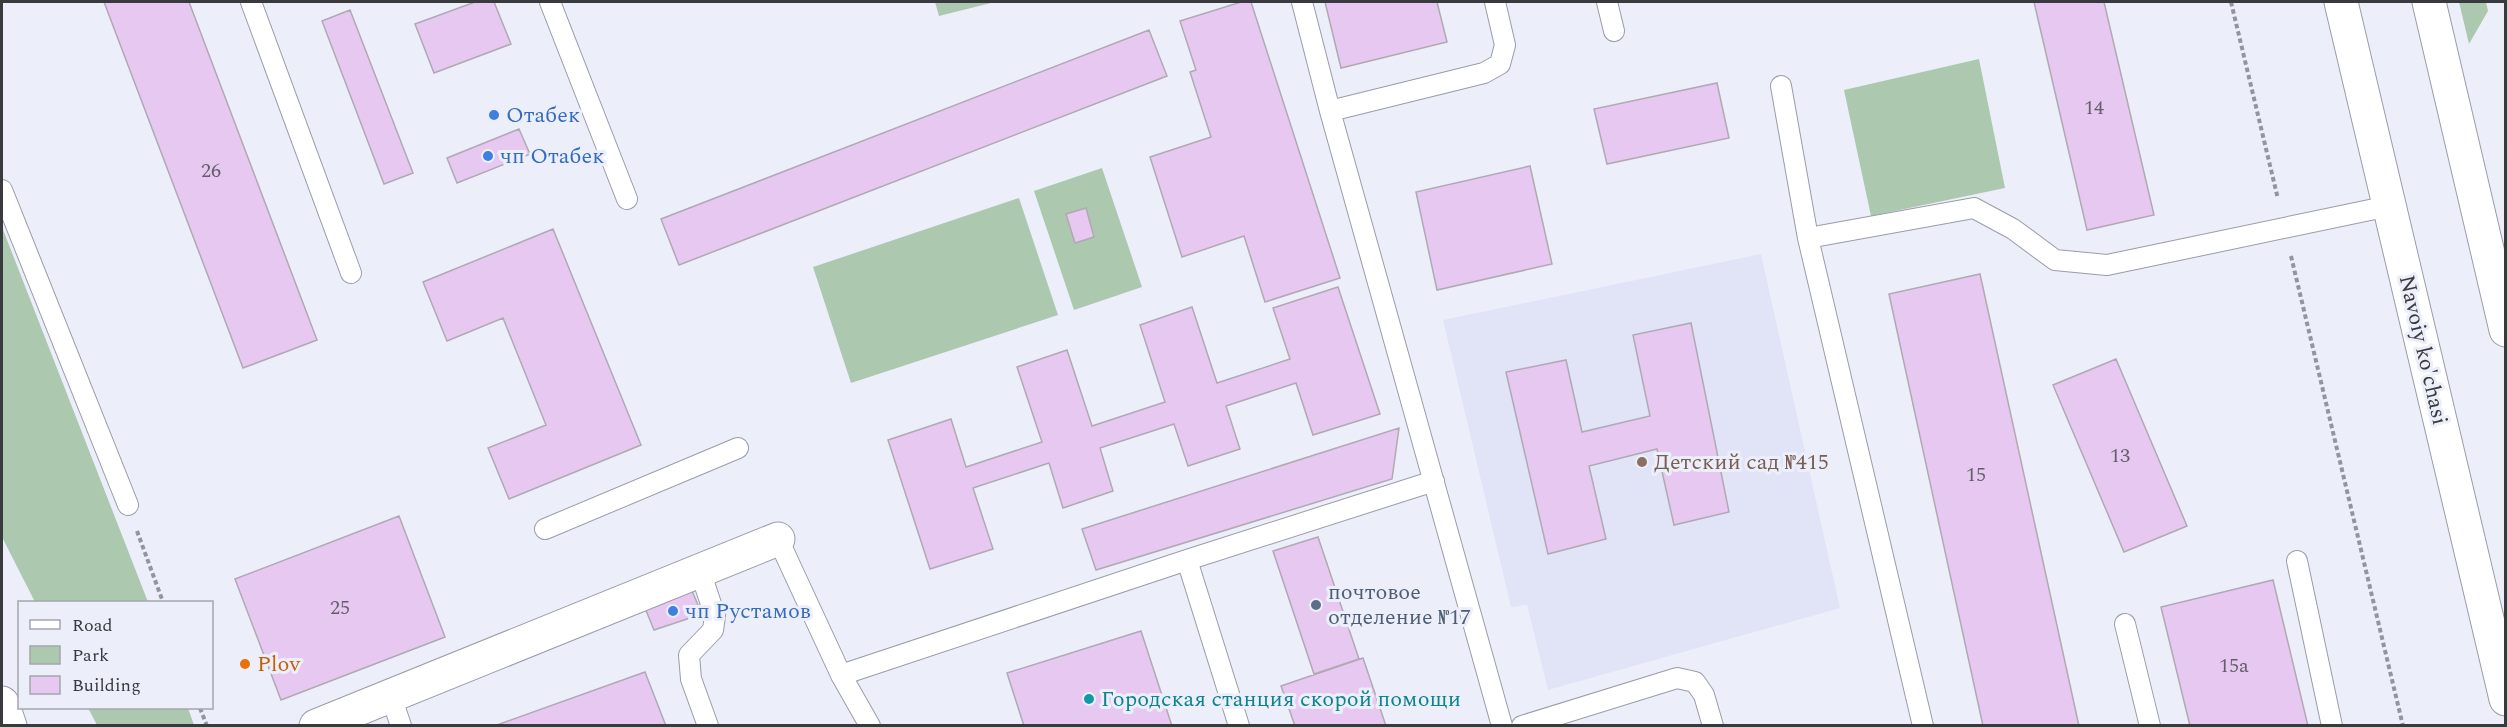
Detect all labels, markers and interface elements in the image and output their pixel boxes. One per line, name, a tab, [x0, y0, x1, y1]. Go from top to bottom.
house number: 14	[2084, 93, 2104, 123]
place label: Отабек	[506, 99, 580, 132]
marker: Отабек	[487, 108, 501, 122]
place label: чп Отабек	[500, 140, 605, 173]
marker: чп Отабек	[481, 149, 495, 163]
house number: 26	[201, 156, 221, 186]
street label: Navoiy ko'chasi	[2390, 272, 2456, 428]
house number: 13	[2110, 441, 2130, 471]
place label: Детский сад №415	[1654, 446, 1829, 479]
marker: Детский сад №415	[1635, 455, 1649, 469]
house number: 15	[1966, 460, 1986, 490]
place label: почтовое отделение №17	[1328, 576, 1471, 634]
house number: 25	[330, 593, 350, 623]
place label: чп Рустамов	[685, 595, 811, 628]
marker: почтовое отделение №17	[1309, 598, 1323, 612]
legend	[18, 601, 213, 709]
marker: чп Рустамов	[666, 604, 680, 618]
text: Road	[72, 612, 113, 639]
text: Park	[72, 642, 109, 669]
place label: Plov	[257, 648, 301, 681]
house number: 15a	[2219, 651, 2249, 681]
marker: Plov	[238, 657, 252, 671]
text: Building	[72, 672, 141, 699]
place label: Городская станция скорой помощи	[1101, 683, 1461, 716]
marker: Городская станция скорой помощи	[1082, 692, 1096, 706]

